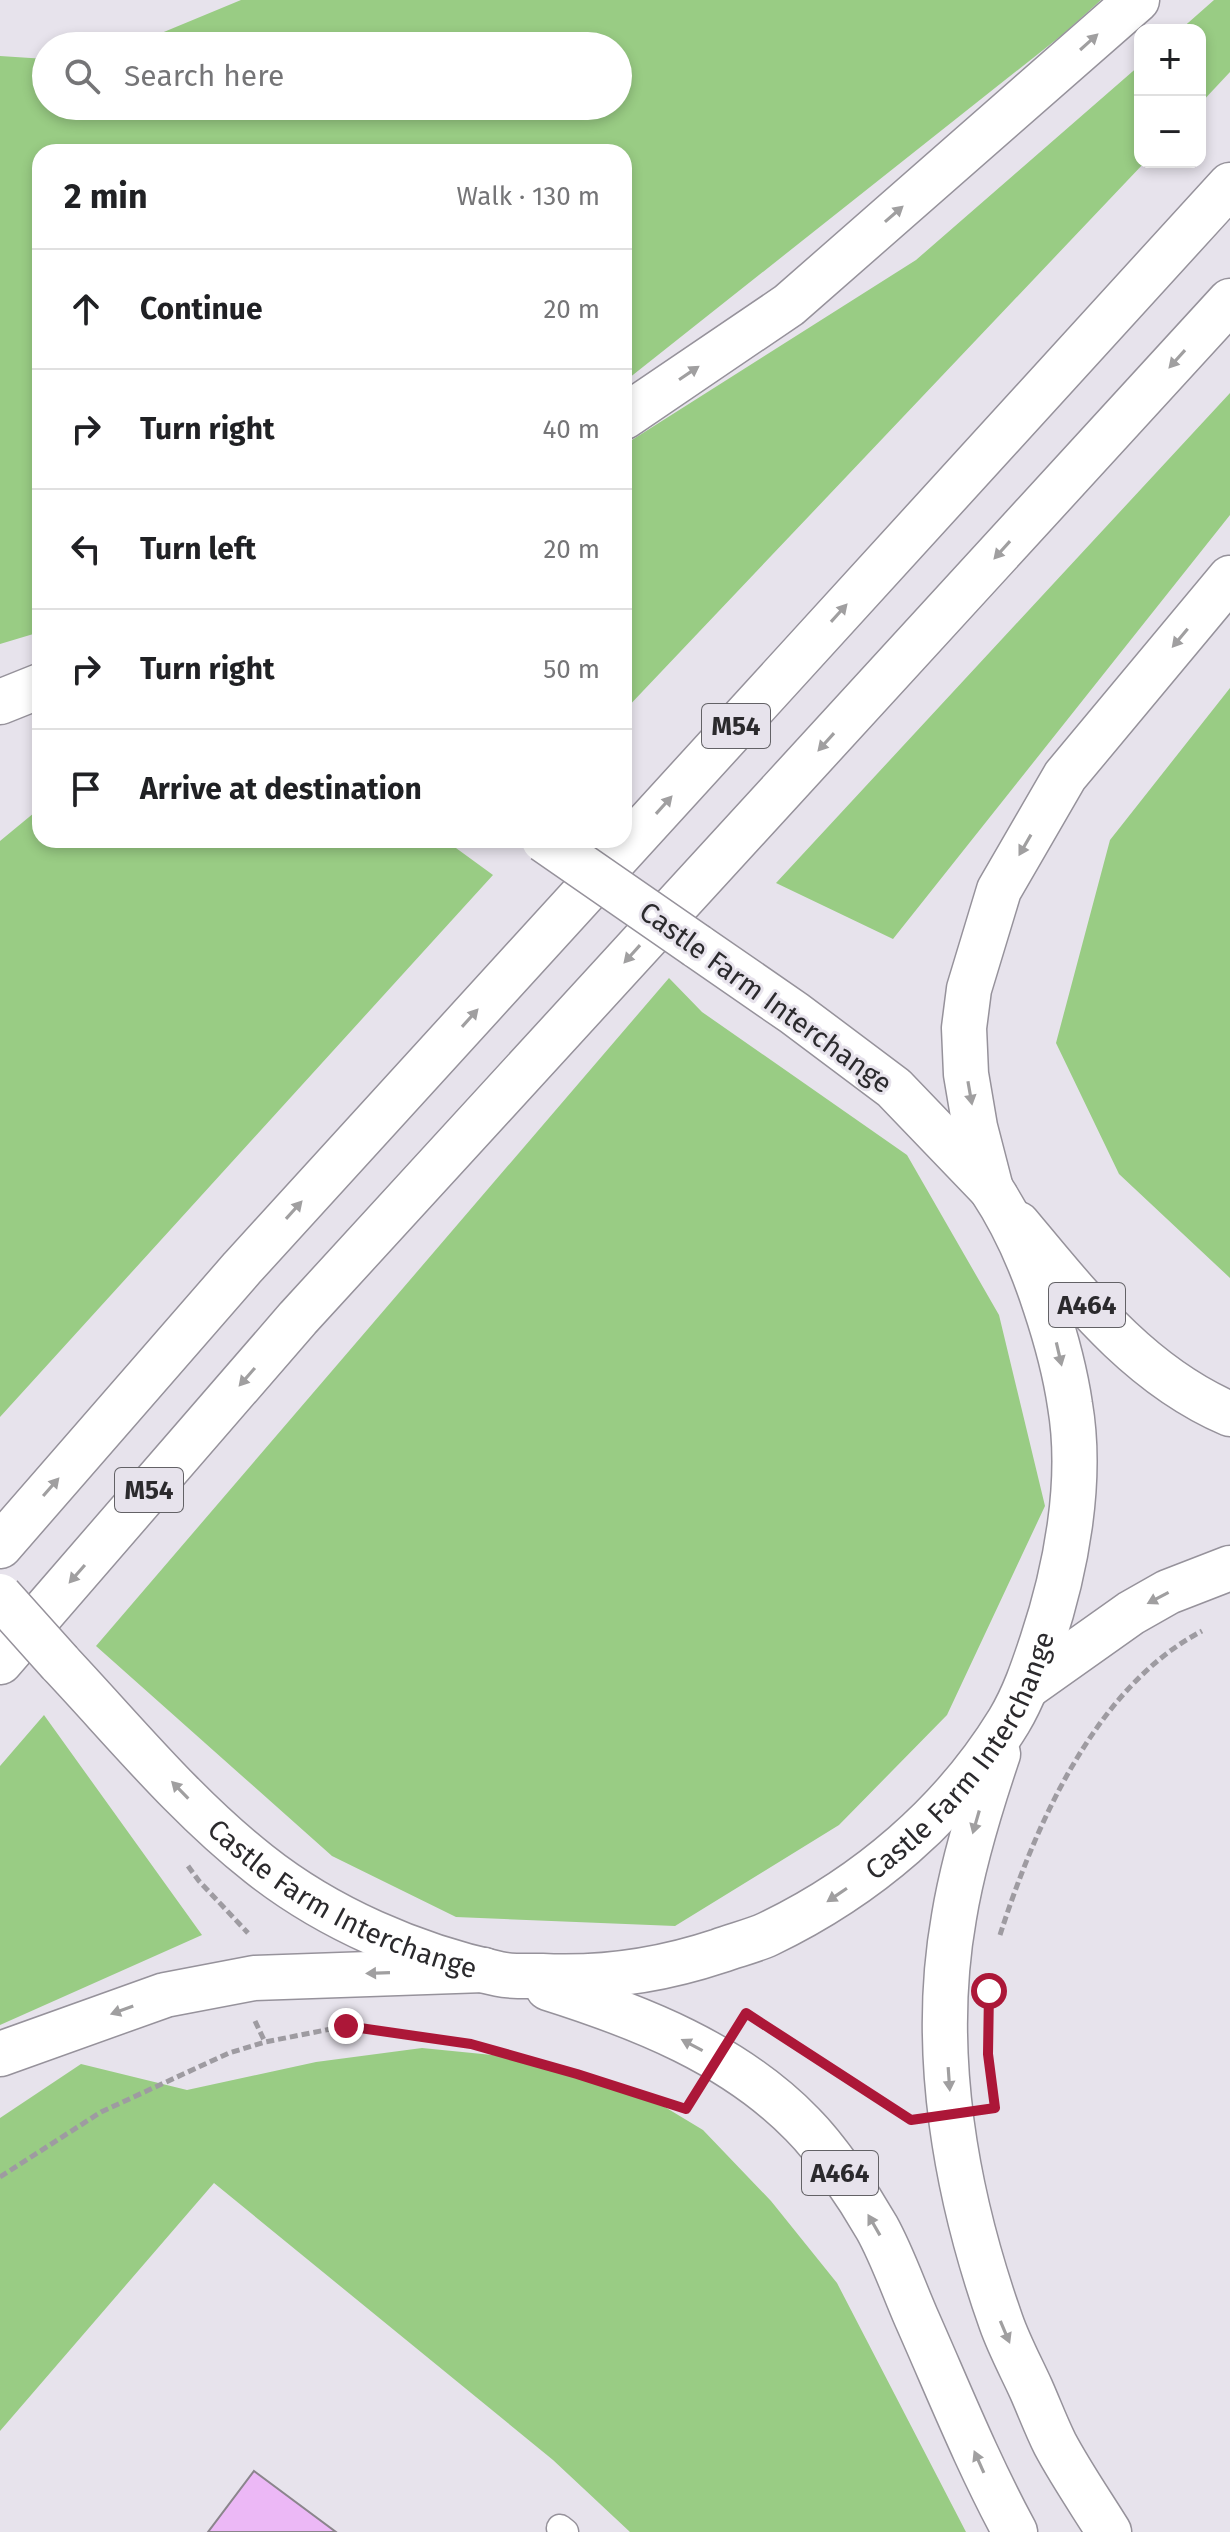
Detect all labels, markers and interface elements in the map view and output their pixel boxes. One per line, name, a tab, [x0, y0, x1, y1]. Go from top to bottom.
map controls	[1134, 24, 1206, 168]
button: +	[1134, 24, 1206, 96]
search box	[32, 32, 632, 120]
one-way arrow	[1080, 34, 1099, 52]
icon: search	[60, 54, 104, 98]
text: Search here	[124, 58, 284, 94]
button: −	[1134, 96, 1206, 168]
text: 2 min	[64, 176, 148, 217]
text: Walk · 130 m	[457, 181, 600, 212]
one-way arrow	[883, 206, 903, 223]
icon: ahead	[64, 287, 108, 331]
text: Continue	[140, 291, 263, 327]
text: 20 m	[543, 294, 600, 325]
one-way arrow	[1169, 349, 1187, 368]
one-way arrow	[678, 366, 699, 381]
icon: right	[64, 407, 108, 451]
text: Turn right	[140, 411, 275, 447]
text: 40 m	[542, 414, 600, 445]
icon: left	[64, 527, 108, 571]
text: Turn left	[140, 531, 256, 567]
text: 20 m	[543, 534, 600, 565]
one-way arrow	[993, 541, 1011, 560]
one-way arrow	[830, 604, 847, 624]
one-way arrow	[1172, 627, 1189, 647]
icon: right	[64, 647, 108, 691]
text: Turn right	[140, 651, 275, 687]
text: 50 m	[543, 654, 600, 685]
road number: M54	[702, 704, 770, 748]
one-way arrow	[818, 732, 836, 751]
icon: arrive	[64, 767, 108, 811]
text: Arrive at destination	[140, 771, 422, 807]
one-way arrow	[654, 796, 672, 815]
one-way arrow	[1018, 834, 1032, 857]
street label: Castle Farm Interchange	[633, 895, 898, 1100]
one-way arrow	[623, 945, 641, 964]
one-way arrow	[460, 1009, 478, 1028]
one-way arrow	[964, 1081, 976, 1106]
one-way arrow	[285, 1201, 303, 1220]
road number: A464	[1049, 1283, 1125, 1327]
one-way arrow	[1053, 1341, 1066, 1366]
one-way arrow	[239, 1367, 256, 1387]
road number: M54	[115, 1468, 183, 1512]
one-way arrow	[42, 1478, 59, 1498]
one-way arrow	[69, 1563, 86, 1583]
one-way arrow	[1147, 1590, 1169, 1604]
street label: Castle Farm Interchange	[859, 1627, 1061, 1887]
one-way arrow	[172, 1781, 190, 1800]
one-way arrow	[969, 1811, 982, 1835]
street label: Castle Farm Interchange	[201, 1812, 480, 1985]
one-way arrow	[827, 1887, 848, 1902]
one-way arrow	[365, 1966, 390, 1979]
route start	[971, 1973, 1007, 2009]
one-way arrow	[110, 2004, 134, 2017]
route end	[328, 2008, 364, 2044]
one-way arrow	[681, 2039, 703, 2053]
one-way arrow	[943, 2067, 956, 2092]
road number: A464	[802, 2151, 878, 2195]
one-way arrow	[867, 2214, 881, 2236]
one-way arrow	[999, 2320, 1012, 2343]
one-way arrow	[973, 2451, 986, 2474]

